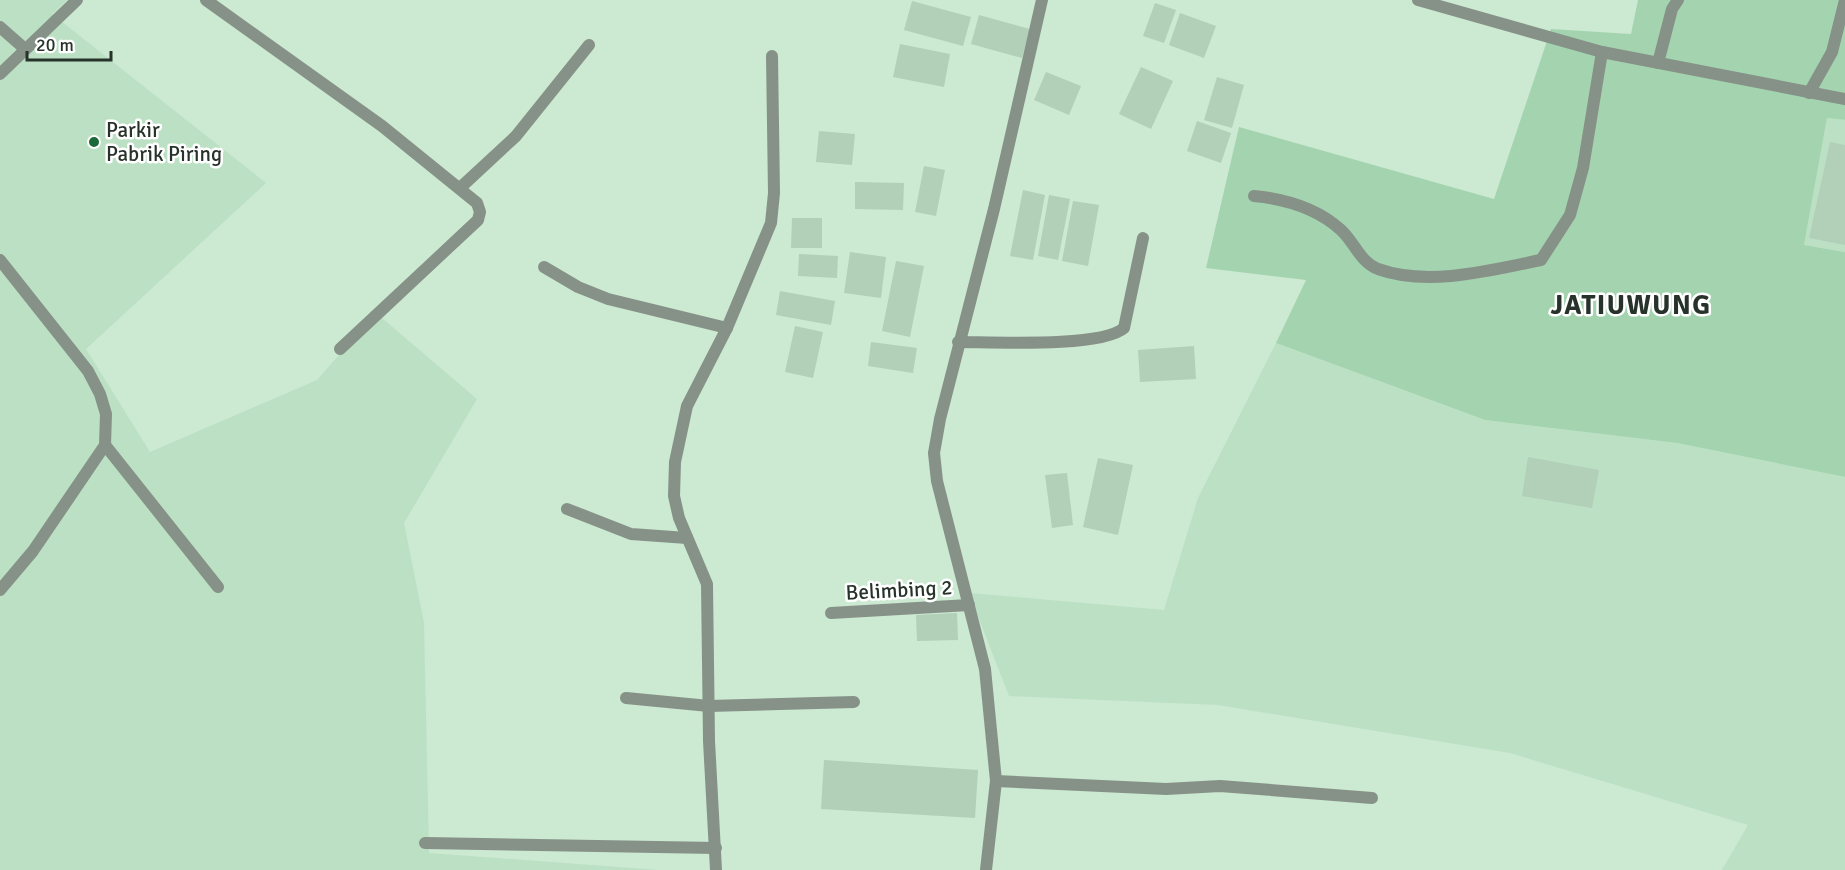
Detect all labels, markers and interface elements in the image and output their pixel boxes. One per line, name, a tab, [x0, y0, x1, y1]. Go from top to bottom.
scale bar	[27, 24, 111, 62]
text: 20 m	[36, 34, 74, 56]
place label: Parkir Pabrik Piring	[106, 117, 222, 167]
marker: Parkir Pabrik Piring	[87, 135, 101, 149]
district label: JATIUWUNG	[1551, 289, 1711, 322]
street label: Belimbing 2	[845, 574, 953, 606]

